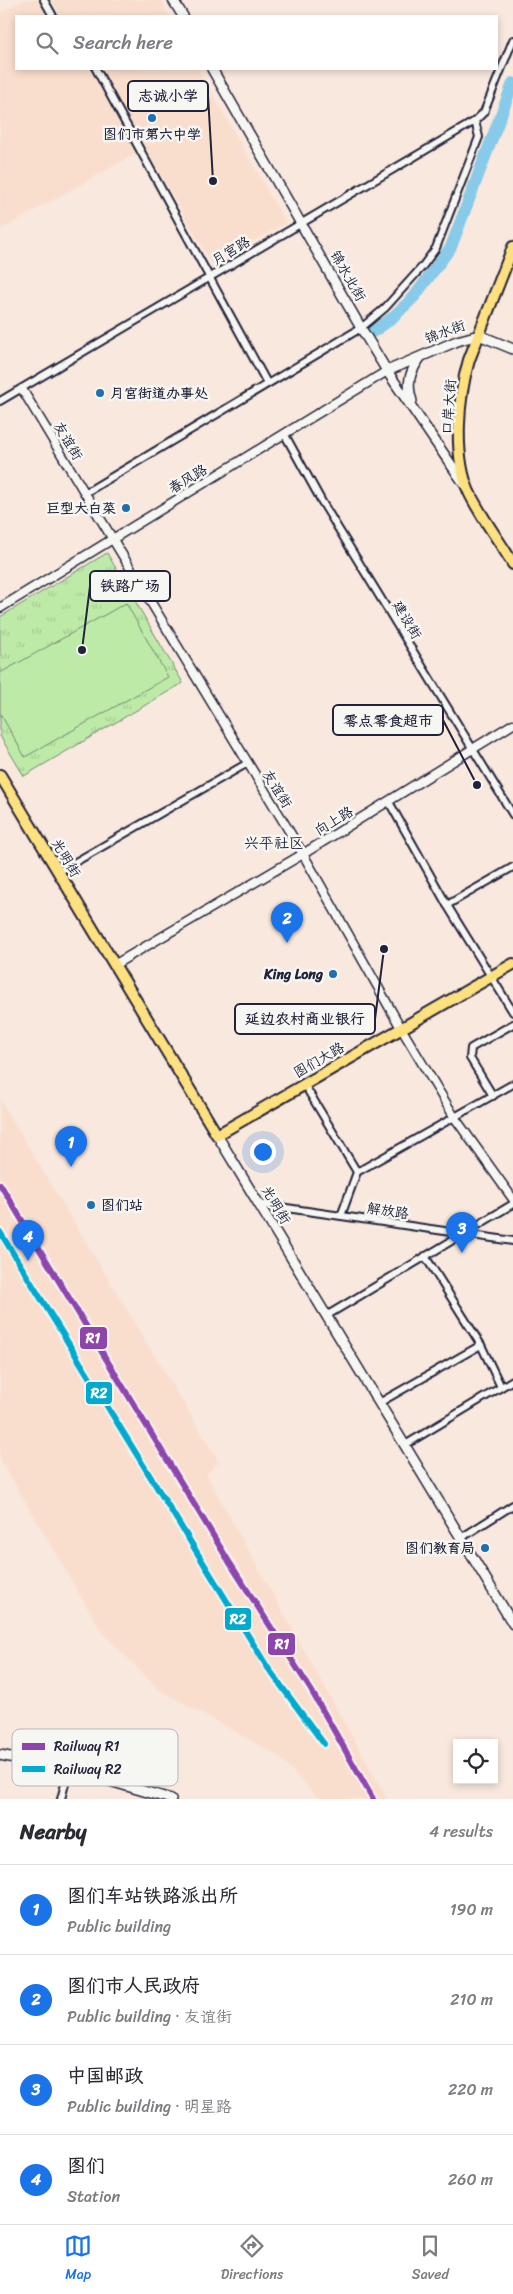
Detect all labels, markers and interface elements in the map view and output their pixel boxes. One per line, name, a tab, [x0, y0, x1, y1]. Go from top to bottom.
search box	[15, 15, 498, 70]
text: Search here	[73, 26, 173, 59]
icon: search	[33, 29, 61, 57]
callout: 志诚小学	[128, 81, 208, 111]
text: 志诚小学	[138, 83, 198, 109]
marker: 图们市第六中学	[146, 112, 158, 124]
place label: 图们市第六中学	[103, 122, 201, 147]
street label: 月宫路	[207, 229, 255, 273]
street label: 锦水北街	[323, 246, 373, 306]
street label: 锦水街	[421, 313, 469, 351]
street label: 口岸大街	[435, 378, 463, 436]
place label: 月宫街道办事处	[110, 381, 208, 406]
marker: 月宫街道办事处	[94, 387, 106, 399]
street label: 友谊街	[46, 417, 90, 465]
street label: 春风路	[164, 457, 212, 501]
place label: 巨型大白菜	[46, 496, 116, 521]
marker: 巨型大白菜	[120, 502, 132, 514]
callout: 铁路广场	[90, 571, 170, 601]
text: 铁路广场	[100, 573, 160, 599]
street label: 建设街	[385, 596, 429, 644]
callout: 零点零食超市	[333, 705, 443, 735]
text: 零点零食超市	[343, 708, 433, 734]
street label: 友谊街	[255, 765, 299, 813]
street label: 向上路	[310, 799, 358, 843]
district label: 兴平社区	[244, 830, 304, 856]
street label: 光明街	[44, 834, 88, 882]
pin: 2	[271, 902, 303, 943]
place label: King Long	[263, 962, 324, 987]
marker: King Long	[327, 968, 339, 980]
callout: 延边农村商业银行	[235, 1004, 375, 1034]
text: 延边农村商业银行	[245, 1006, 365, 1032]
street label: 图们大路	[289, 1035, 349, 1085]
pin: 1	[55, 1126, 87, 1167]
your location	[250, 1139, 276, 1165]
street label: 光明街	[254, 1181, 298, 1229]
place label: 图们站	[101, 1193, 143, 1218]
street label: 解放路	[365, 1196, 411, 1226]
marker: 图们站	[85, 1199, 97, 1211]
pin: 3	[446, 1212, 478, 1253]
pin: 4	[12, 1220, 44, 1261]
line badge: R1	[79, 1326, 108, 1350]
text: R1	[85, 1326, 100, 1351]
line badge: R2	[85, 1381, 113, 1405]
text: R2	[90, 1381, 108, 1406]
place label: 图们教育局	[405, 1536, 475, 1561]
marker: 图们教育局	[479, 1542, 491, 1554]
line badge: R2	[224, 1607, 252, 1631]
text: R2	[229, 1607, 247, 1632]
line badge: R1	[267, 1632, 296, 1656]
text: R1	[274, 1632, 289, 1657]
legend	[12, 1729, 178, 1786]
text: Railway R1	[54, 1734, 119, 1759]
map controls	[453, 1739, 498, 1784]
button: locate	[453, 1739, 498, 1784]
text: Railway R2	[54, 1757, 121, 1782]
text: Nearby	[20, 1813, 86, 1851]
text: 4 results	[429, 1817, 493, 1846]
text: 图们车站铁路派出所	[67, 1879, 238, 1912]
text: 1	[33, 1895, 39, 1924]
text: 190 m	[450, 1895, 493, 1924]
text: Public building	[67, 1912, 171, 1941]
text: 图们市人民政府	[67, 1969, 200, 2002]
text: 2	[31, 1985, 41, 2014]
text: 210 m	[450, 1985, 493, 2014]
text: Public building · 友谊街	[67, 2002, 232, 2031]
text: 中国邮政	[67, 2059, 143, 2092]
text: 3	[32, 2075, 40, 2104]
text: 220 m	[448, 2075, 493, 2104]
text: Public building · 明星路	[67, 2092, 232, 2121]
text: 图们	[67, 2149, 105, 2182]
text: 4	[31, 2165, 41, 2194]
text: 260 m	[448, 2165, 493, 2194]
text: Station	[67, 2182, 120, 2211]
tab: Map	[64, 2232, 92, 2287]
tab: Directions	[221, 2232, 283, 2287]
tab: Saved	[412, 2232, 449, 2287]

